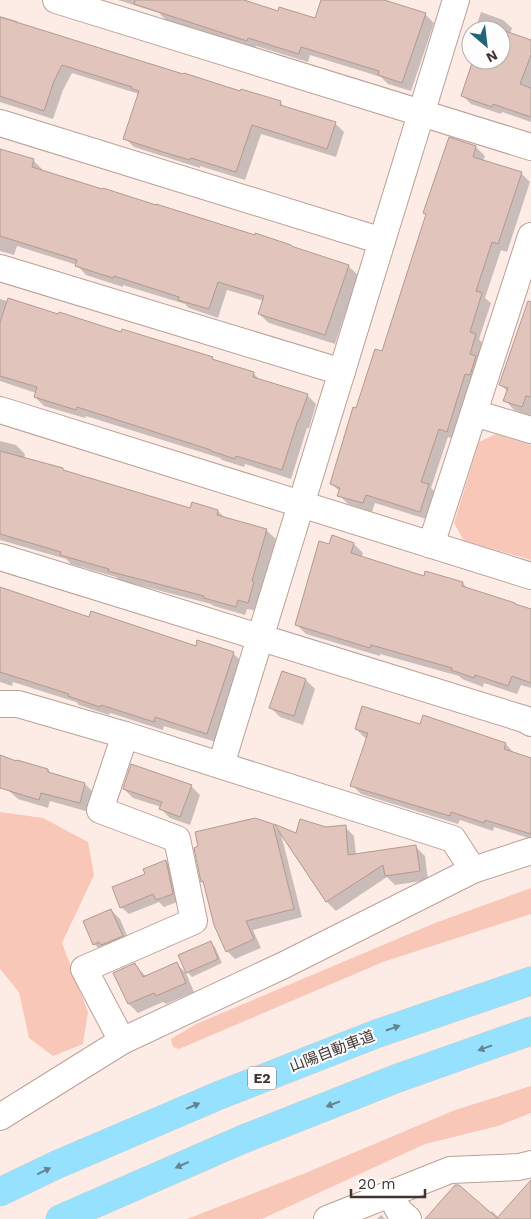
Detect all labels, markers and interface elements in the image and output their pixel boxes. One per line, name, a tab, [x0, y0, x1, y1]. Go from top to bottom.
north arrow	[461, 20, 511, 70]
text: N	[484, 47, 500, 66]
one-way arrow	[386, 1024, 401, 1031]
street label: 山陽自動車道	[287, 1026, 377, 1076]
one-way arrow	[477, 1044, 492, 1052]
road number: E2	[248, 1066, 276, 1090]
one-way arrow	[325, 1100, 340, 1108]
one-way arrow	[186, 1102, 200, 1110]
one-way arrow	[175, 1162, 189, 1170]
scale bar	[351, 1166, 425, 1198]
one-way arrow	[37, 1167, 51, 1175]
text: 20 m	[358, 1175, 396, 1193]

